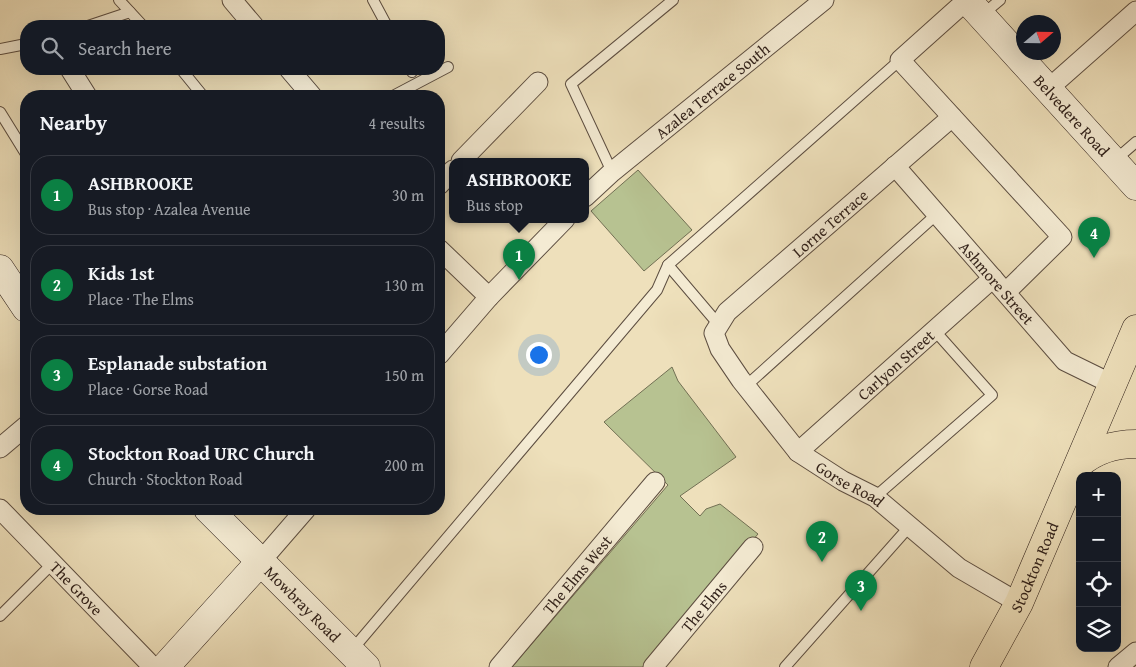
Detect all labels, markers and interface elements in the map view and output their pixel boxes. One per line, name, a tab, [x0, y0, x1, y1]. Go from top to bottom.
north arrow	[1016, 15, 1061, 60]
search box	[20, 20, 445, 75]
icon: search	[38, 34, 66, 62]
text: Search here	[78, 34, 172, 62]
street label: Azalea Terrace South	[650, 37, 775, 144]
street label: Belvedere Road	[1028, 69, 1116, 162]
text: Nearby	[40, 107, 107, 138]
text: 4 results	[368, 111, 425, 135]
popup	[449, 158, 589, 223]
text: ASHBROOKE	[467, 165, 571, 193]
text: ASHBROOKE	[88, 169, 193, 197]
text: 1	[53, 183, 61, 207]
text: 30 m	[392, 183, 424, 207]
street label: Lorne Terrace	[787, 183, 873, 263]
text: Bus stop	[467, 193, 523, 217]
text: Bus stop · Azalea Avenue	[88, 197, 251, 221]
pin: 4	[1078, 217, 1110, 258]
street label: Ashmore Street	[954, 236, 1040, 330]
pin: 1	[503, 239, 535, 280]
text: Kids 1st	[88, 259, 154, 287]
text: 2	[53, 273, 61, 297]
text: 130 m	[384, 273, 424, 297]
text: Place · The Elms	[88, 287, 194, 311]
street label: Carlyon Street	[852, 324, 940, 406]
your location	[526, 342, 552, 368]
text: Esplanade substation	[88, 349, 267, 377]
text: 3	[53, 363, 61, 387]
text: 150 m	[384, 363, 424, 387]
text: Place · Gorse Road	[88, 377, 208, 401]
text: Stockton Road URC Church	[88, 439, 315, 467]
text: 4	[53, 453, 61, 477]
text: 200 m	[384, 453, 424, 477]
street label: Gorse Road	[811, 455, 890, 513]
text: Church · Stockton Road	[88, 467, 243, 491]
map controls	[1076, 472, 1121, 652]
button: +	[1076, 472, 1121, 517]
button: −	[1076, 517, 1121, 562]
street label: Stockton Road	[1004, 518, 1064, 617]
pin: 2	[806, 521, 838, 562]
street label: The Elms West	[537, 529, 618, 619]
street label: The Grove	[44, 555, 109, 621]
street label: Mowbray Road	[259, 560, 347, 648]
button: locate	[1076, 562, 1121, 607]
pin: 3	[845, 570, 877, 611]
street label: The Elms	[675, 575, 732, 637]
button: layers	[1076, 607, 1121, 652]

